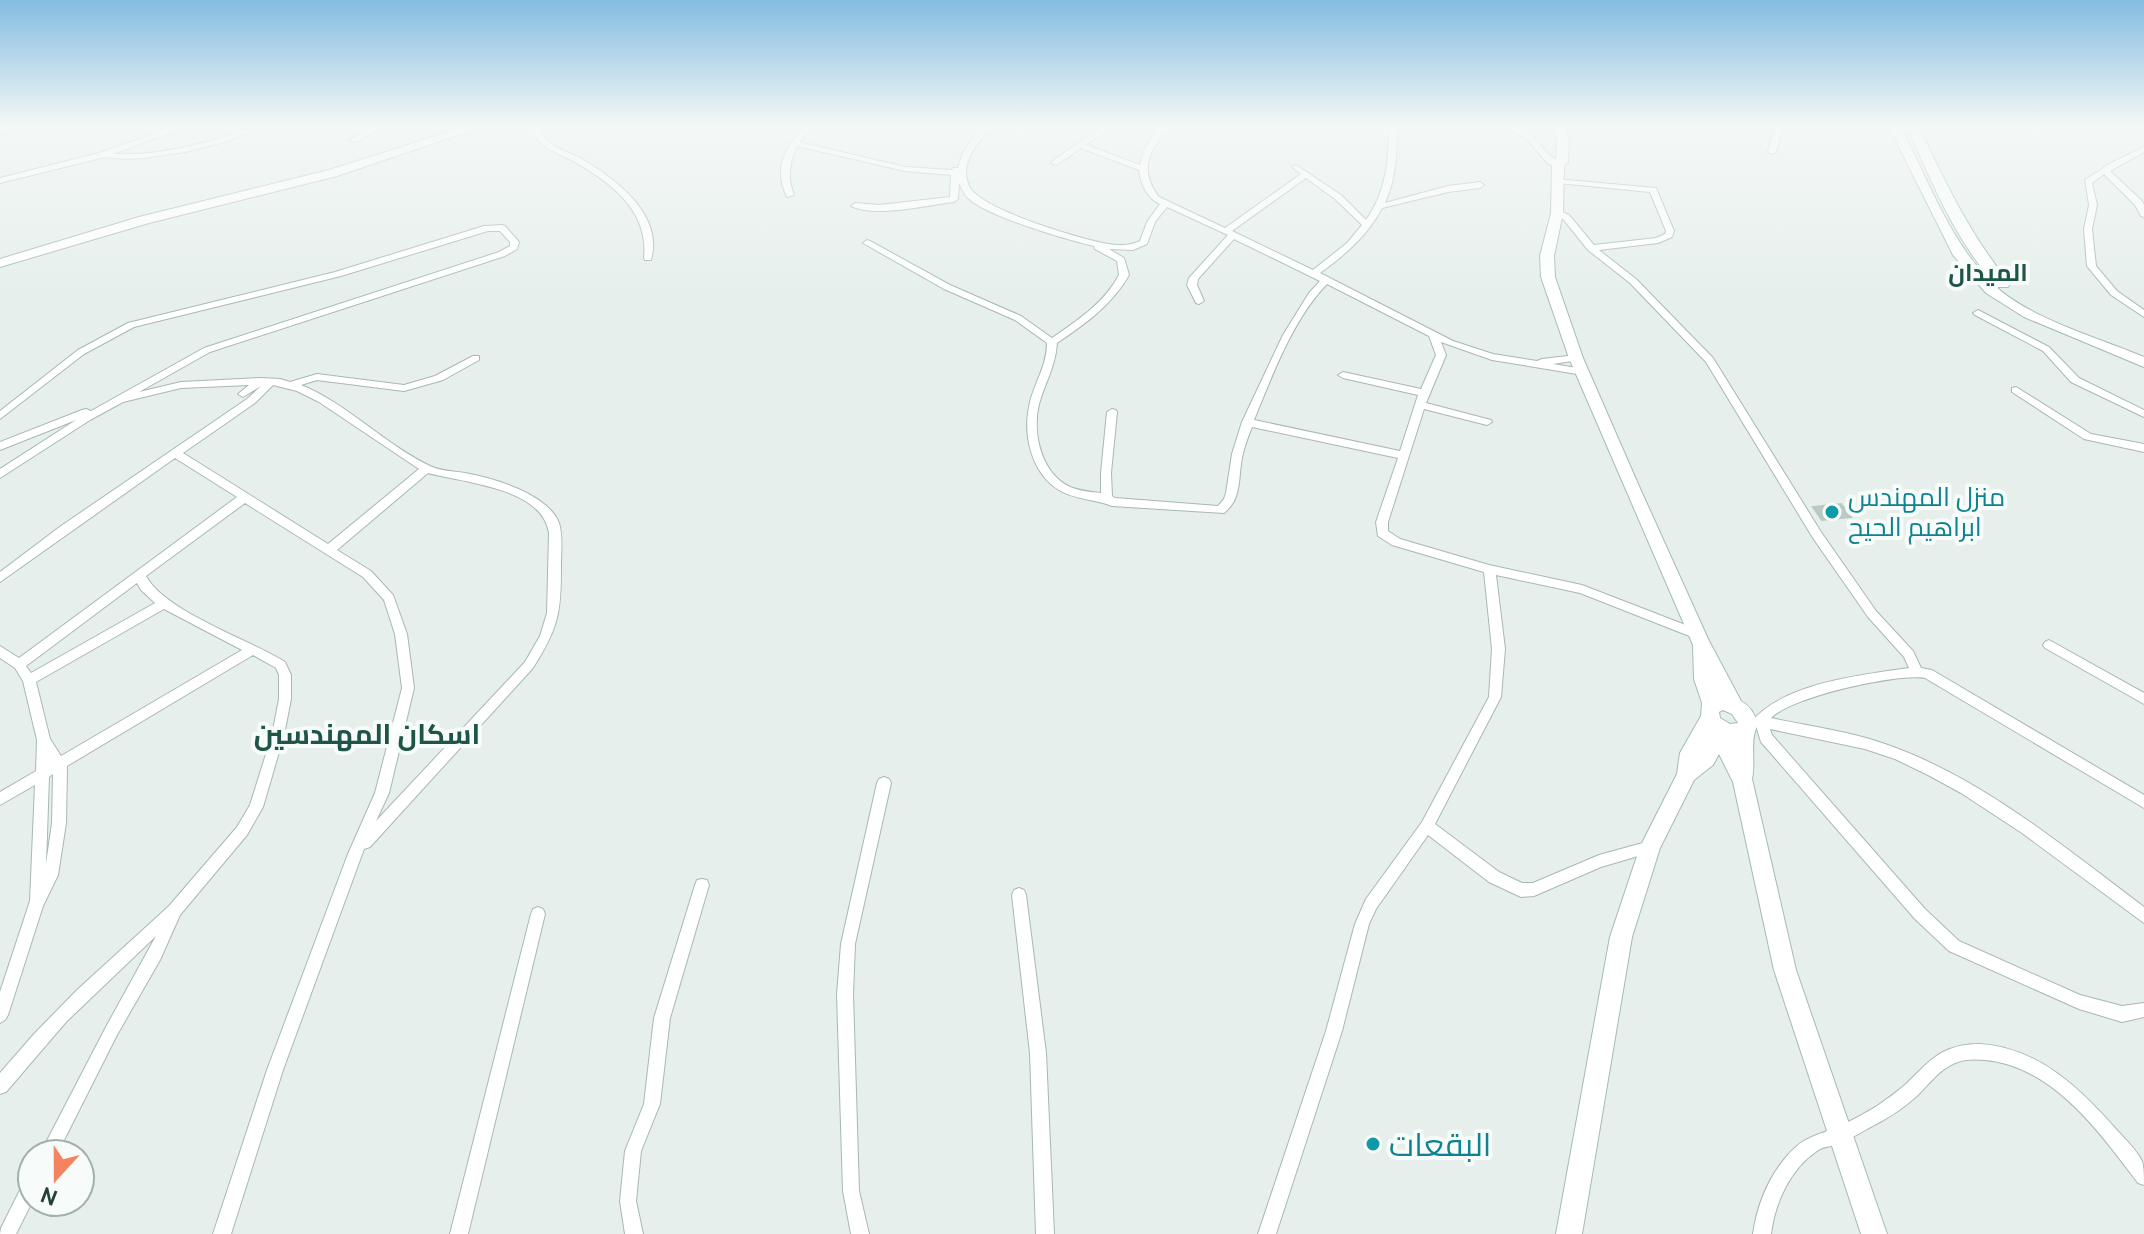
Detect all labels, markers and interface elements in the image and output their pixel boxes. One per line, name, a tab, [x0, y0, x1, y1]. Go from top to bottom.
district label: الميدان	[1948, 258, 2028, 287]
place label: منزل المهندس ابراهيم الحيح	[1848, 481, 2005, 545]
marker: منزل المهندس ابراهيم الحيح	[1823, 503, 1841, 521]
district label: اسكان المهندسين	[254, 717, 480, 752]
place label: البقعات	[1389, 1125, 1491, 1164]
marker: البقعات	[1364, 1135, 1382, 1153]
north arrow	[16, 1138, 96, 1218]
text: N	[37, 1181, 61, 1212]

